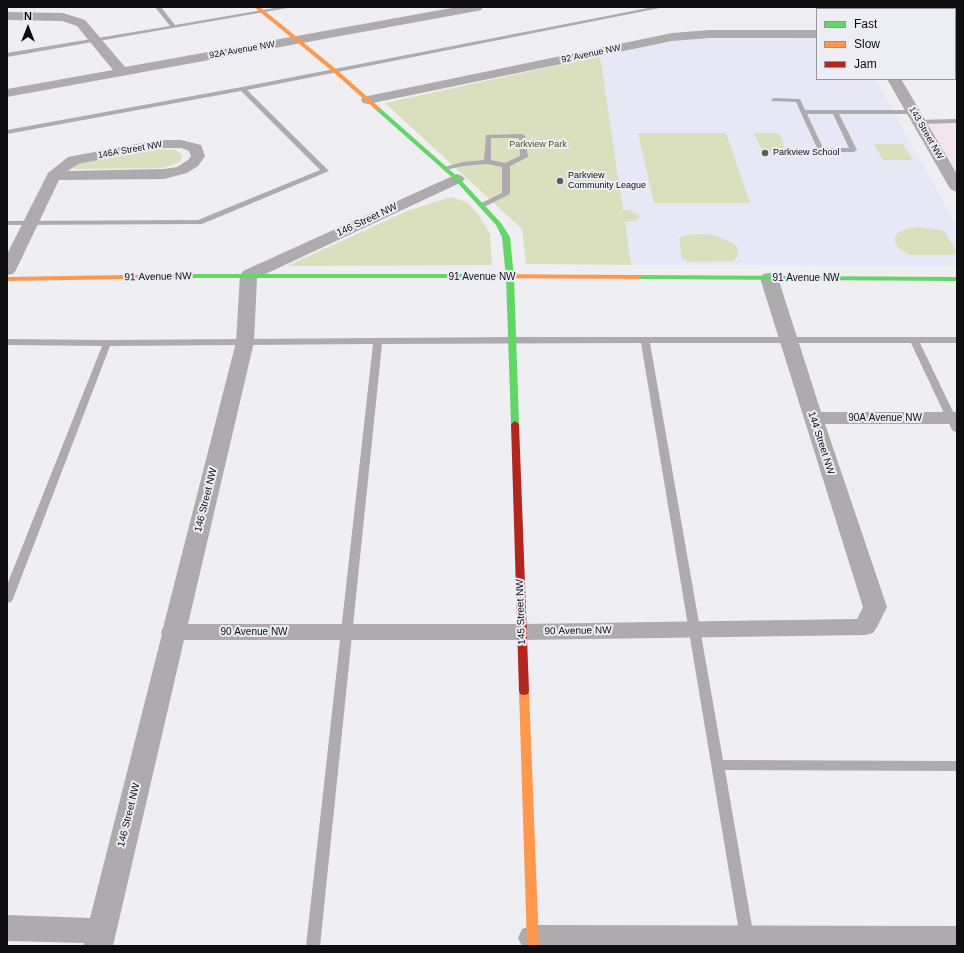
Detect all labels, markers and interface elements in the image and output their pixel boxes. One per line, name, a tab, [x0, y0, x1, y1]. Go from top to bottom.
north arrow	[8, 8, 48, 48]
legend	[816, 8, 956, 80]
text: N	[24, 10, 32, 22]
text: Fast	[854, 17, 877, 31]
text: Slow	[854, 37, 880, 51]
street label: 92A Avenue NW	[208, 39, 276, 61]
street label: 92 Avenue NW	[560, 42, 622, 66]
text: Jam	[854, 57, 877, 71]
street label: 143 Street NW	[907, 105, 945, 161]
street label: 146A Street NW	[97, 139, 163, 161]
park label: Parkview Park	[509, 140, 567, 150]
marker: Parkview School	[760, 148, 770, 158]
place label: Parkview School	[773, 148, 840, 158]
place label: Parkview Community League	[568, 171, 646, 192]
marker: Parkview Community League	[555, 176, 565, 186]
street label: 146 Street NW	[335, 201, 399, 239]
street label: 91 Avenue NW	[124, 270, 192, 284]
street label: 91 Avenue NW	[448, 271, 516, 283]
street label: 91 Avenue NW	[772, 272, 840, 284]
street label: 144 Street NW	[805, 410, 837, 476]
street label: 90A Avenue NW	[848, 412, 922, 424]
street label: 146 Street NW	[192, 467, 220, 533]
street label: 145 Street NW	[514, 579, 528, 645]
street label: 90 Avenue NW	[544, 624, 612, 638]
street label: 90 Avenue NW	[220, 626, 288, 638]
street label: 146 Street NW	[115, 782, 143, 848]

